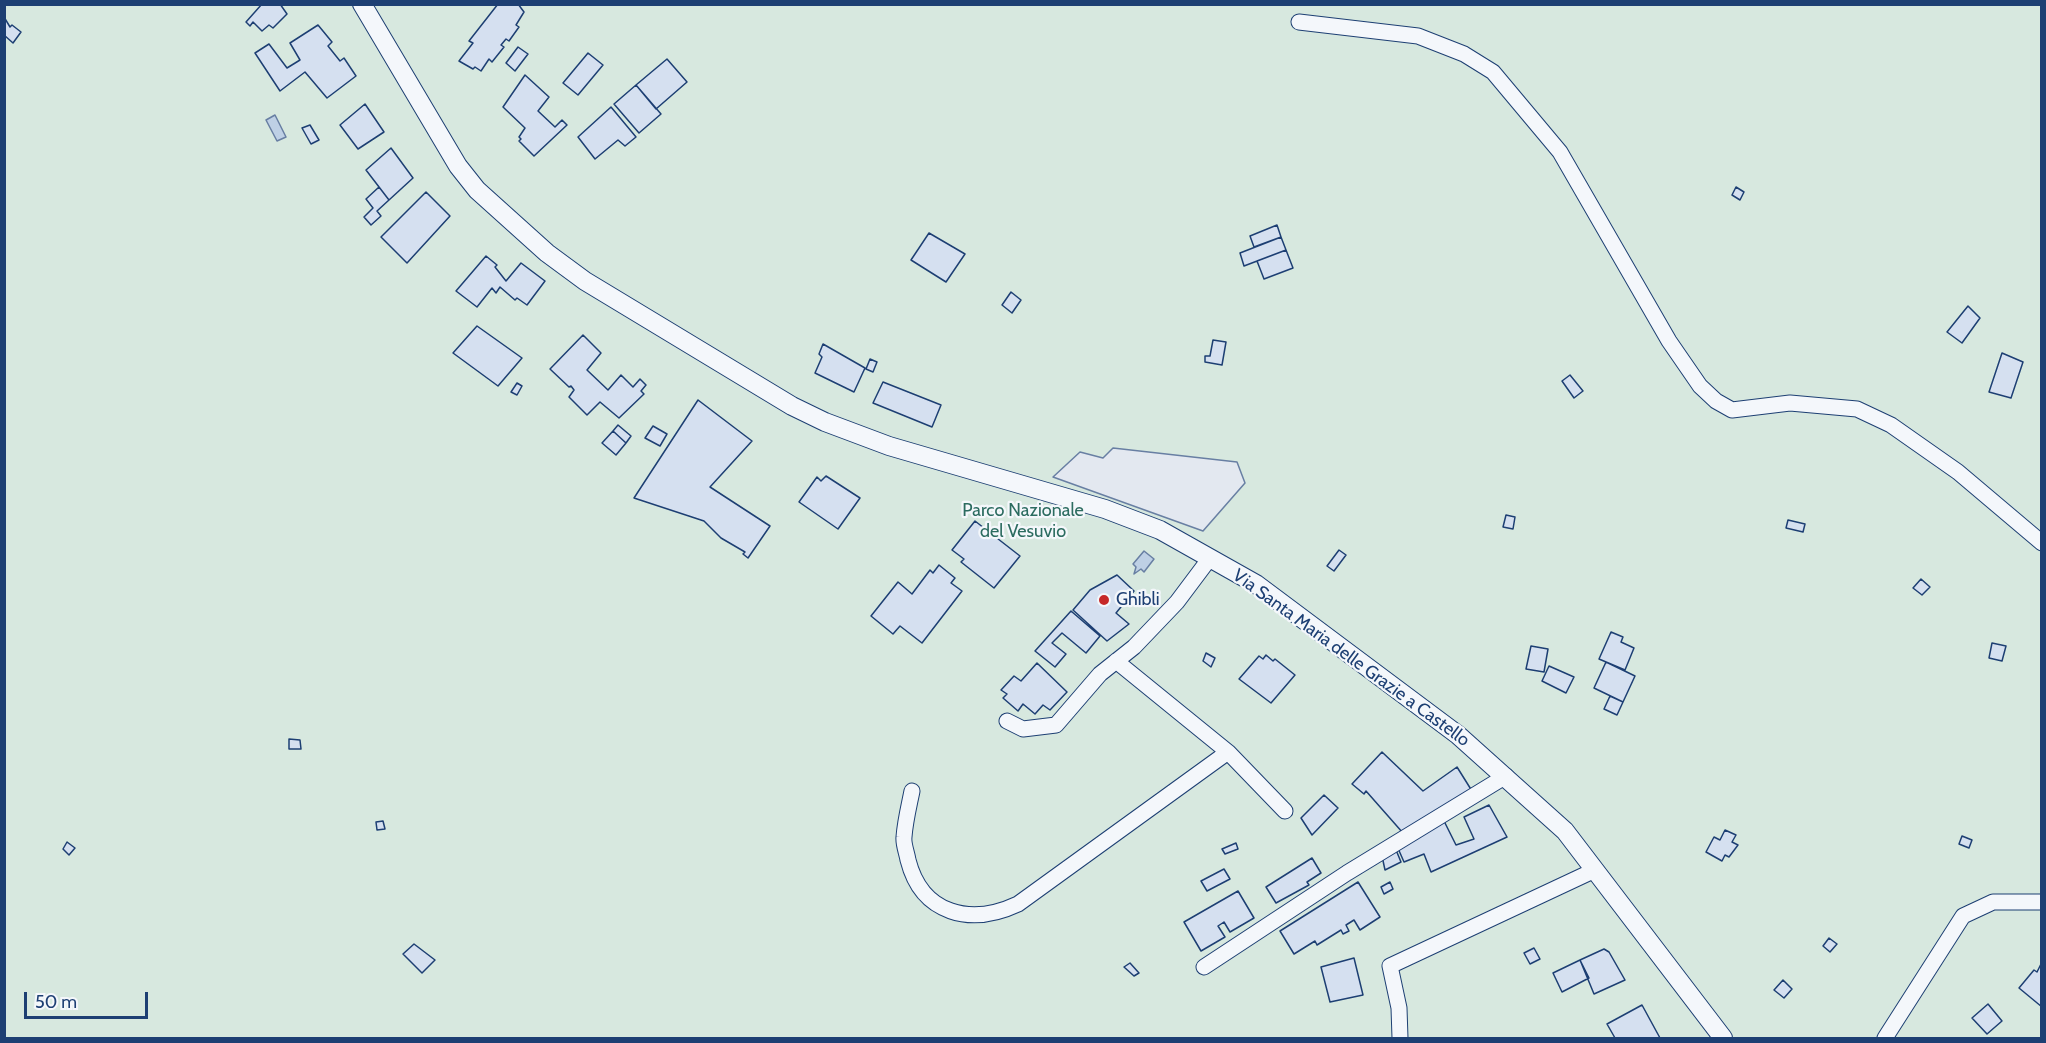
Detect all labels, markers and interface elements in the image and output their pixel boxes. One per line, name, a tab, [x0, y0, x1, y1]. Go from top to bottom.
park label: Parco Nazionale del Vesuvio	[962, 500, 1084, 542]
street label: Via Santa Maria delle Grazie a Castello	[1228, 565, 1474, 751]
place label: Ghibli	[1116, 589, 1160, 611]
marker: Ghibli	[1097, 593, 1111, 607]
scale bar	[27, 980, 152, 1018]
text: 50 m	[35, 991, 77, 1013]

